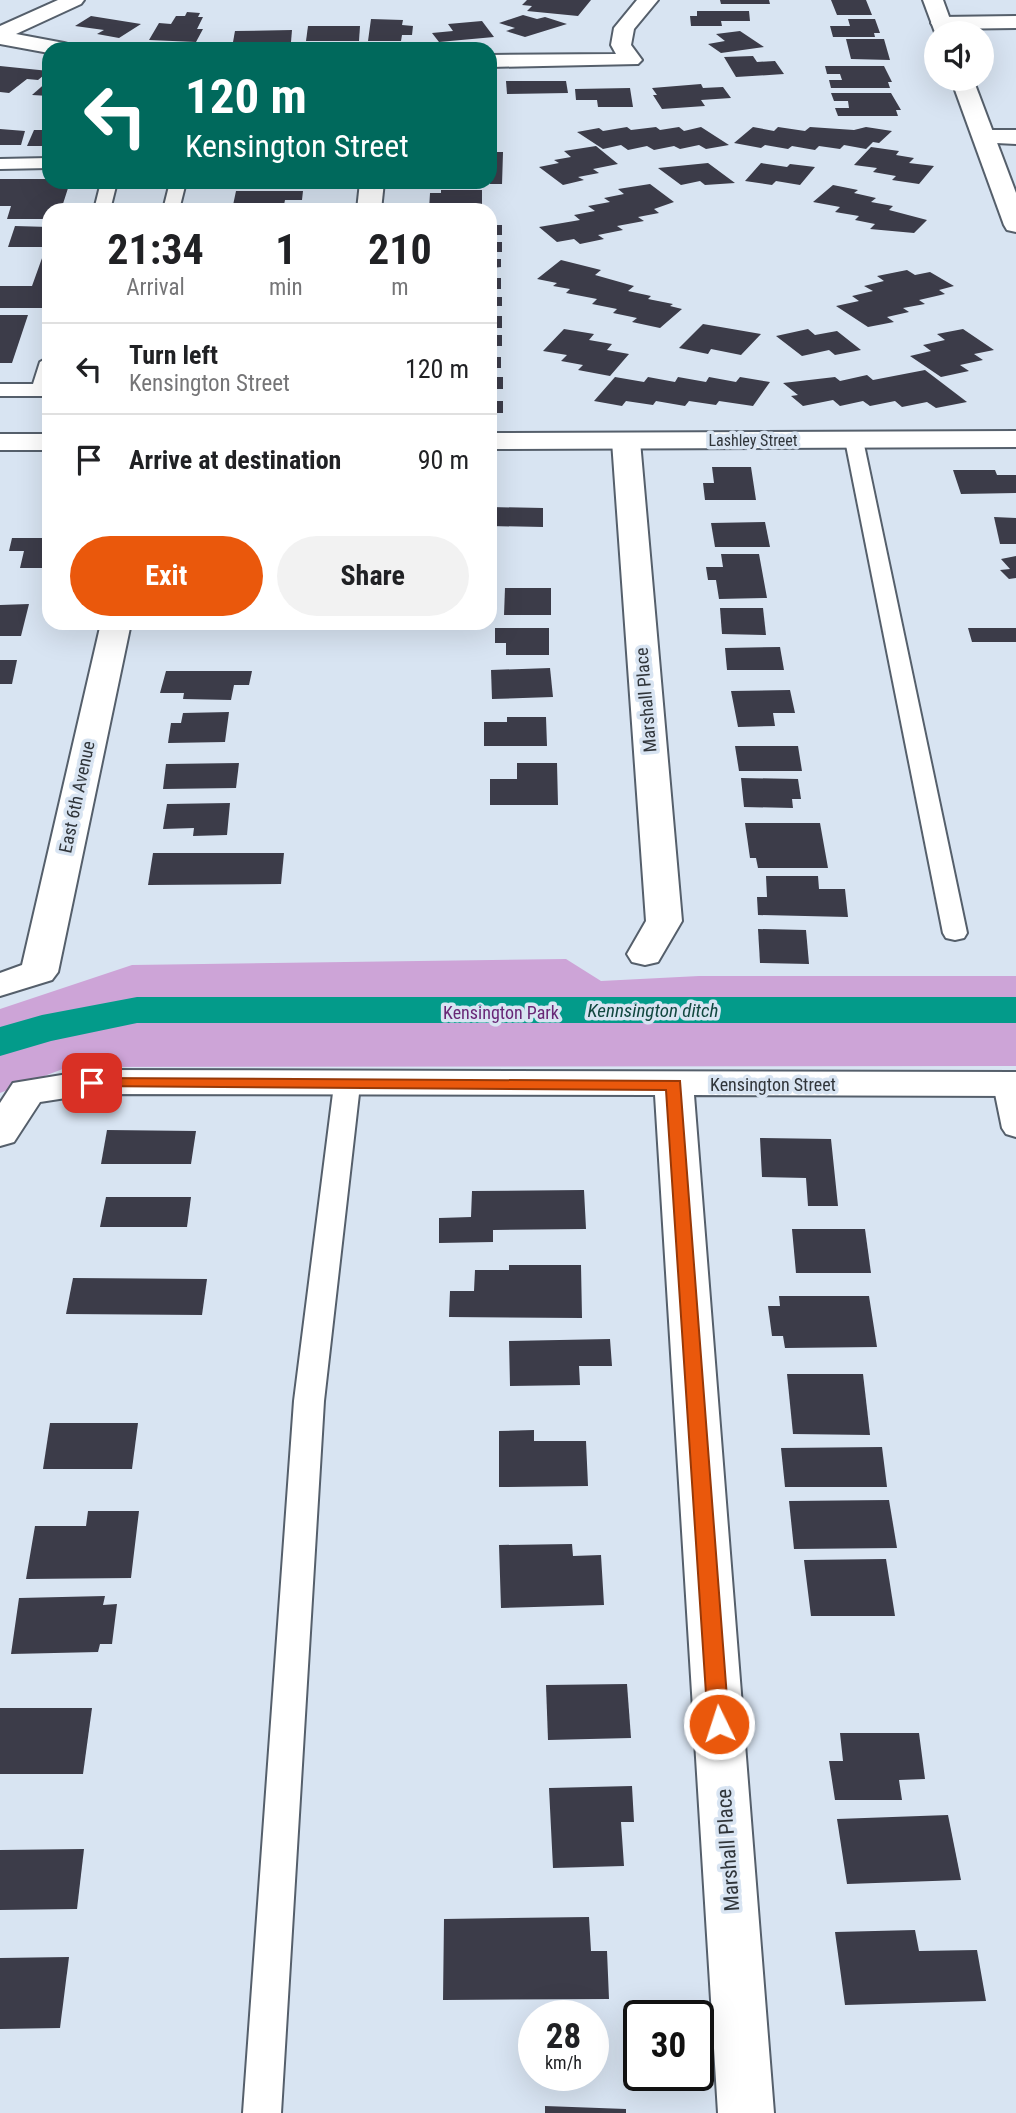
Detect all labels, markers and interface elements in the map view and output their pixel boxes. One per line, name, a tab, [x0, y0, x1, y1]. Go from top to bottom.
map controls	[924, 21, 994, 91]
button: sound	[924, 21, 994, 91]
text: 120 m	[185, 68, 307, 125]
icon: left	[70, 70, 161, 161]
text: Kensington Street	[185, 127, 409, 165]
text: 21:34	[107, 225, 204, 274]
text: 1	[275, 225, 296, 274]
text: 210	[368, 225, 432, 274]
text: Arrival	[126, 274, 185, 301]
text: min	[269, 274, 303, 301]
text: m	[391, 274, 408, 301]
text: Turn left	[129, 340, 218, 370]
icon: left	[70, 350, 108, 388]
text: 120 m	[405, 354, 469, 384]
text: Kensington Street	[129, 370, 290, 397]
street label: Lashley Street	[708, 431, 798, 450]
icon: arrive	[70, 441, 108, 479]
text: Arrive at destination	[129, 445, 341, 475]
text: 90 m	[418, 445, 469, 475]
button: Exit	[70, 536, 263, 616]
button: Share	[277, 536, 469, 616]
street label: Marshall Place	[630, 647, 661, 753]
street label: East 6th Avenue	[54, 739, 99, 855]
water label: Kennsington ditch	[588, 999, 718, 1022]
park label: Kensington Park	[443, 1002, 559, 1023]
pin	[62, 1053, 122, 1113]
icon: arrive	[73, 1064, 111, 1102]
street label: Kensington Street	[710, 1074, 836, 1095]
position arrow	[682, 1687, 756, 1761]
street label: Marshall Place	[712, 1788, 744, 1912]
speed limit sign: 30	[623, 2000, 714, 2091]
text: 28	[546, 2016, 581, 2057]
text: km/h	[545, 2052, 582, 2073]

